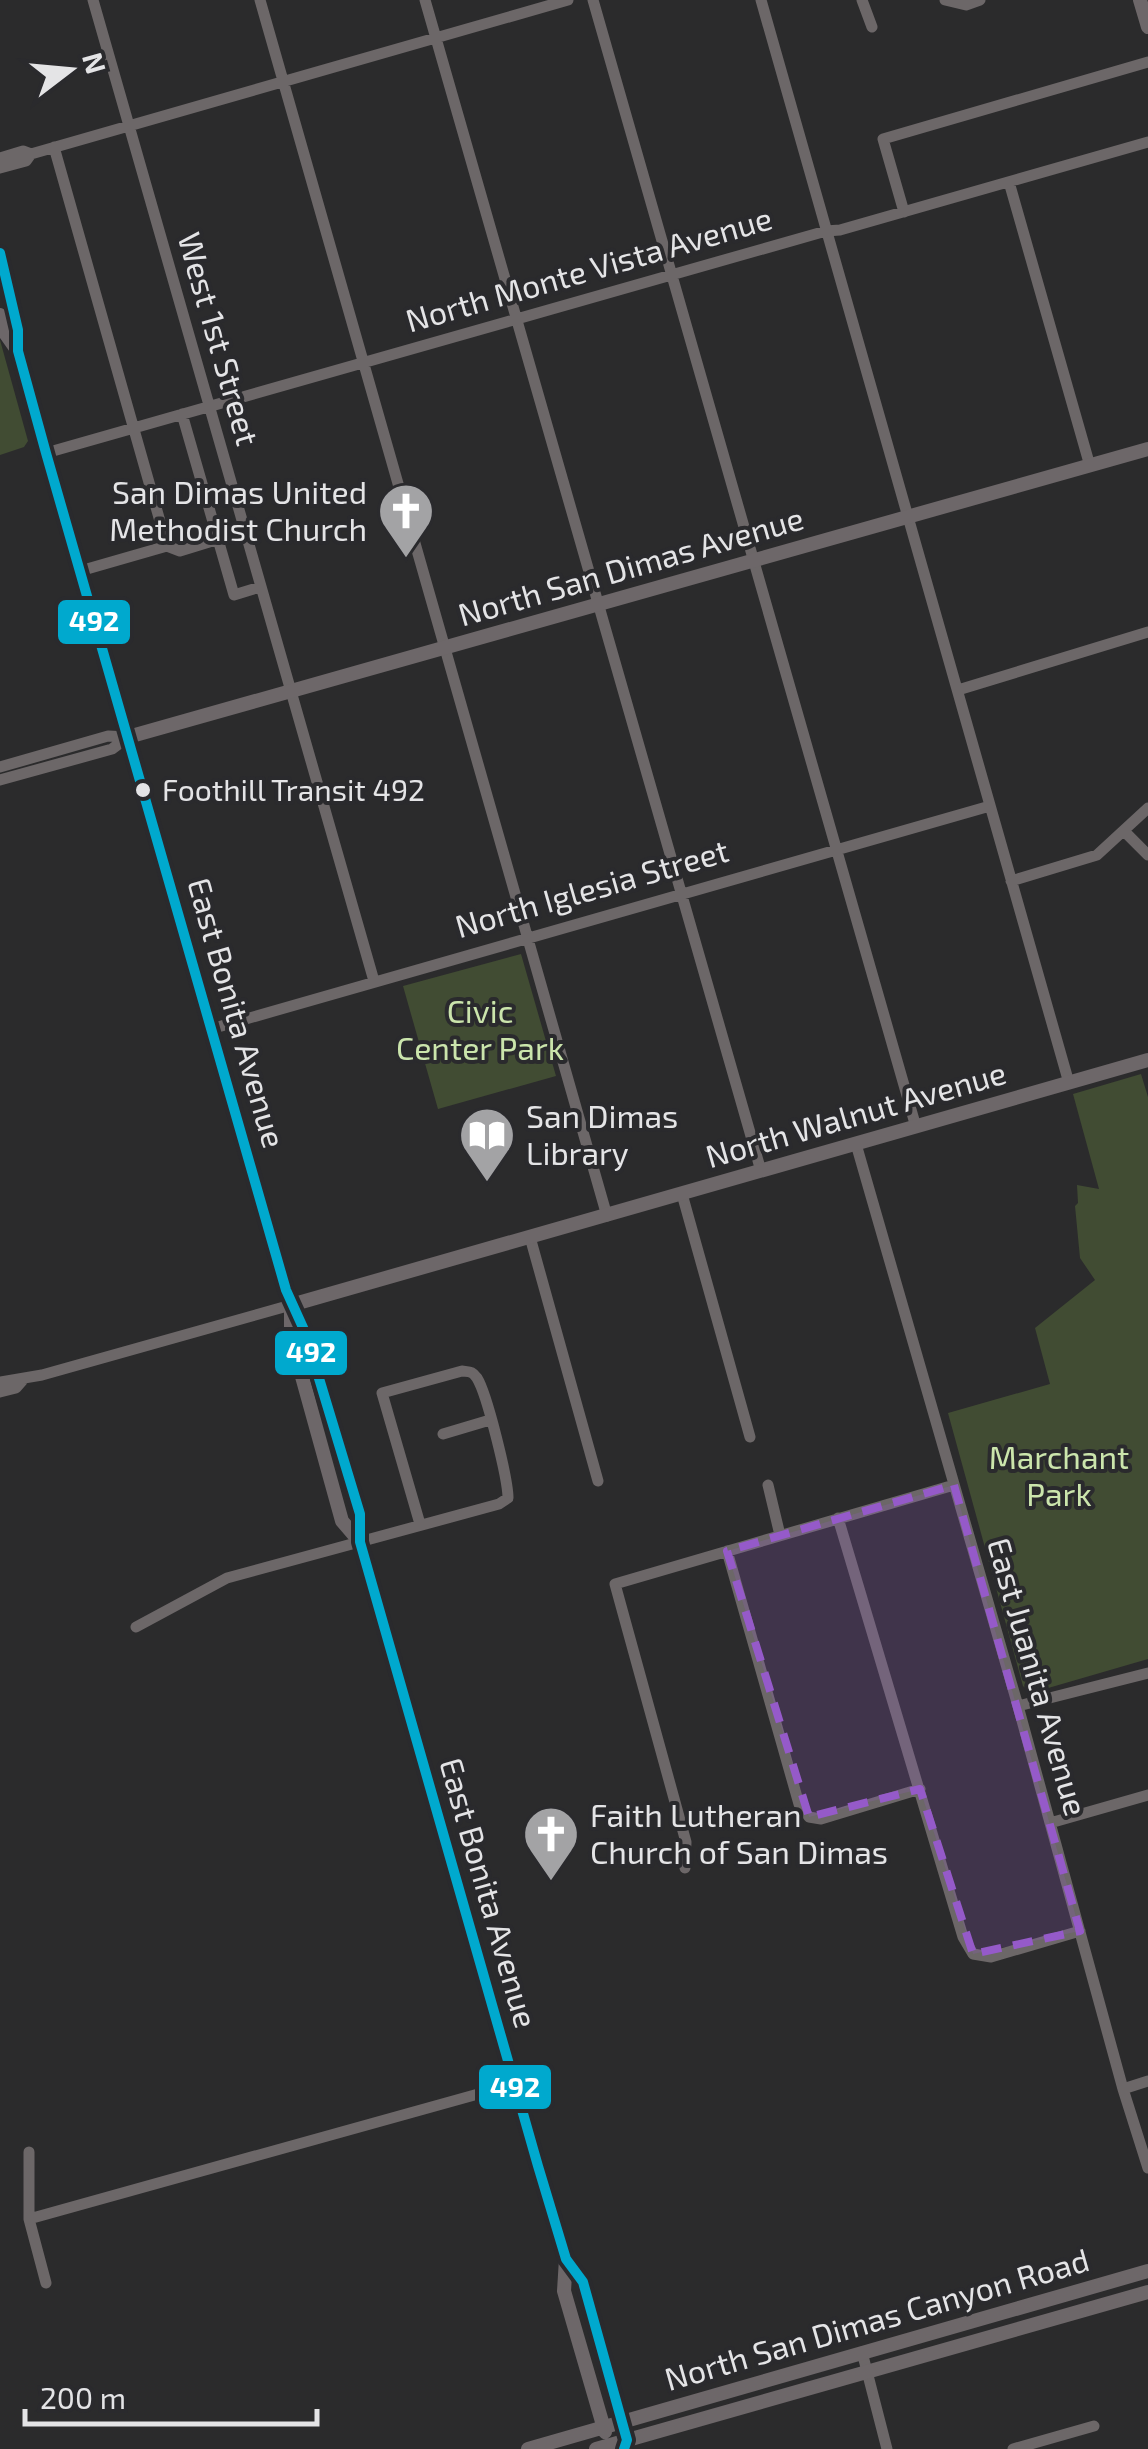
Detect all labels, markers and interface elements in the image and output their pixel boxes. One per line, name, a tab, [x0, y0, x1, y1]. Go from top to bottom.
north arrow	[20, 20, 120, 120]
text: N	[76, 48, 114, 77]
street label: North Monte Vista Avenue	[401, 198, 776, 339]
street label: West 1st Street	[171, 228, 268, 449]
place label: San Dimas United Methodist Church	[109, 472, 367, 547]
church icon: San Dimas United Methodist Church	[376, 481, 436, 560]
street label: North San Dimas Avenue	[453, 498, 807, 633]
line badge: 492	[56, 598, 132, 646]
text: 492	[69, 603, 119, 637]
place label: Foothill Transit 492	[162, 771, 425, 807]
marker: Foothill Transit 492	[133, 780, 153, 800]
street label: North Iglesia Street	[451, 830, 732, 944]
street label: East Bonita Avenue	[181, 873, 295, 1152]
park label: Civic Center Park	[396, 991, 564, 1066]
street label: North Walnut Avenue	[701, 1052, 1010, 1174]
place label: San Dimas Library	[526, 1096, 678, 1171]
library icon: San Dimas Library	[457, 1105, 517, 1184]
line badge: 492	[273, 1329, 349, 1377]
text: 492	[286, 1334, 336, 1368]
park label: Marchant Park	[989, 1437, 1129, 1512]
street label: East Juanita Avenue	[981, 1533, 1097, 1820]
street label: East Bonita Avenue	[433, 1753, 547, 2032]
place label: Faith Lutheran Church of San Dimas	[590, 1795, 888, 1870]
church icon: Faith Lutheran Church of San Dimas	[521, 1804, 581, 1883]
line badge: 492	[477, 2063, 553, 2111]
text: 492	[490, 2069, 540, 2103]
street label: North San Dimas Canyon Road	[660, 2239, 1093, 2397]
scale bar	[25, 2364, 318, 2426]
text: 200 m	[40, 2379, 126, 2415]

